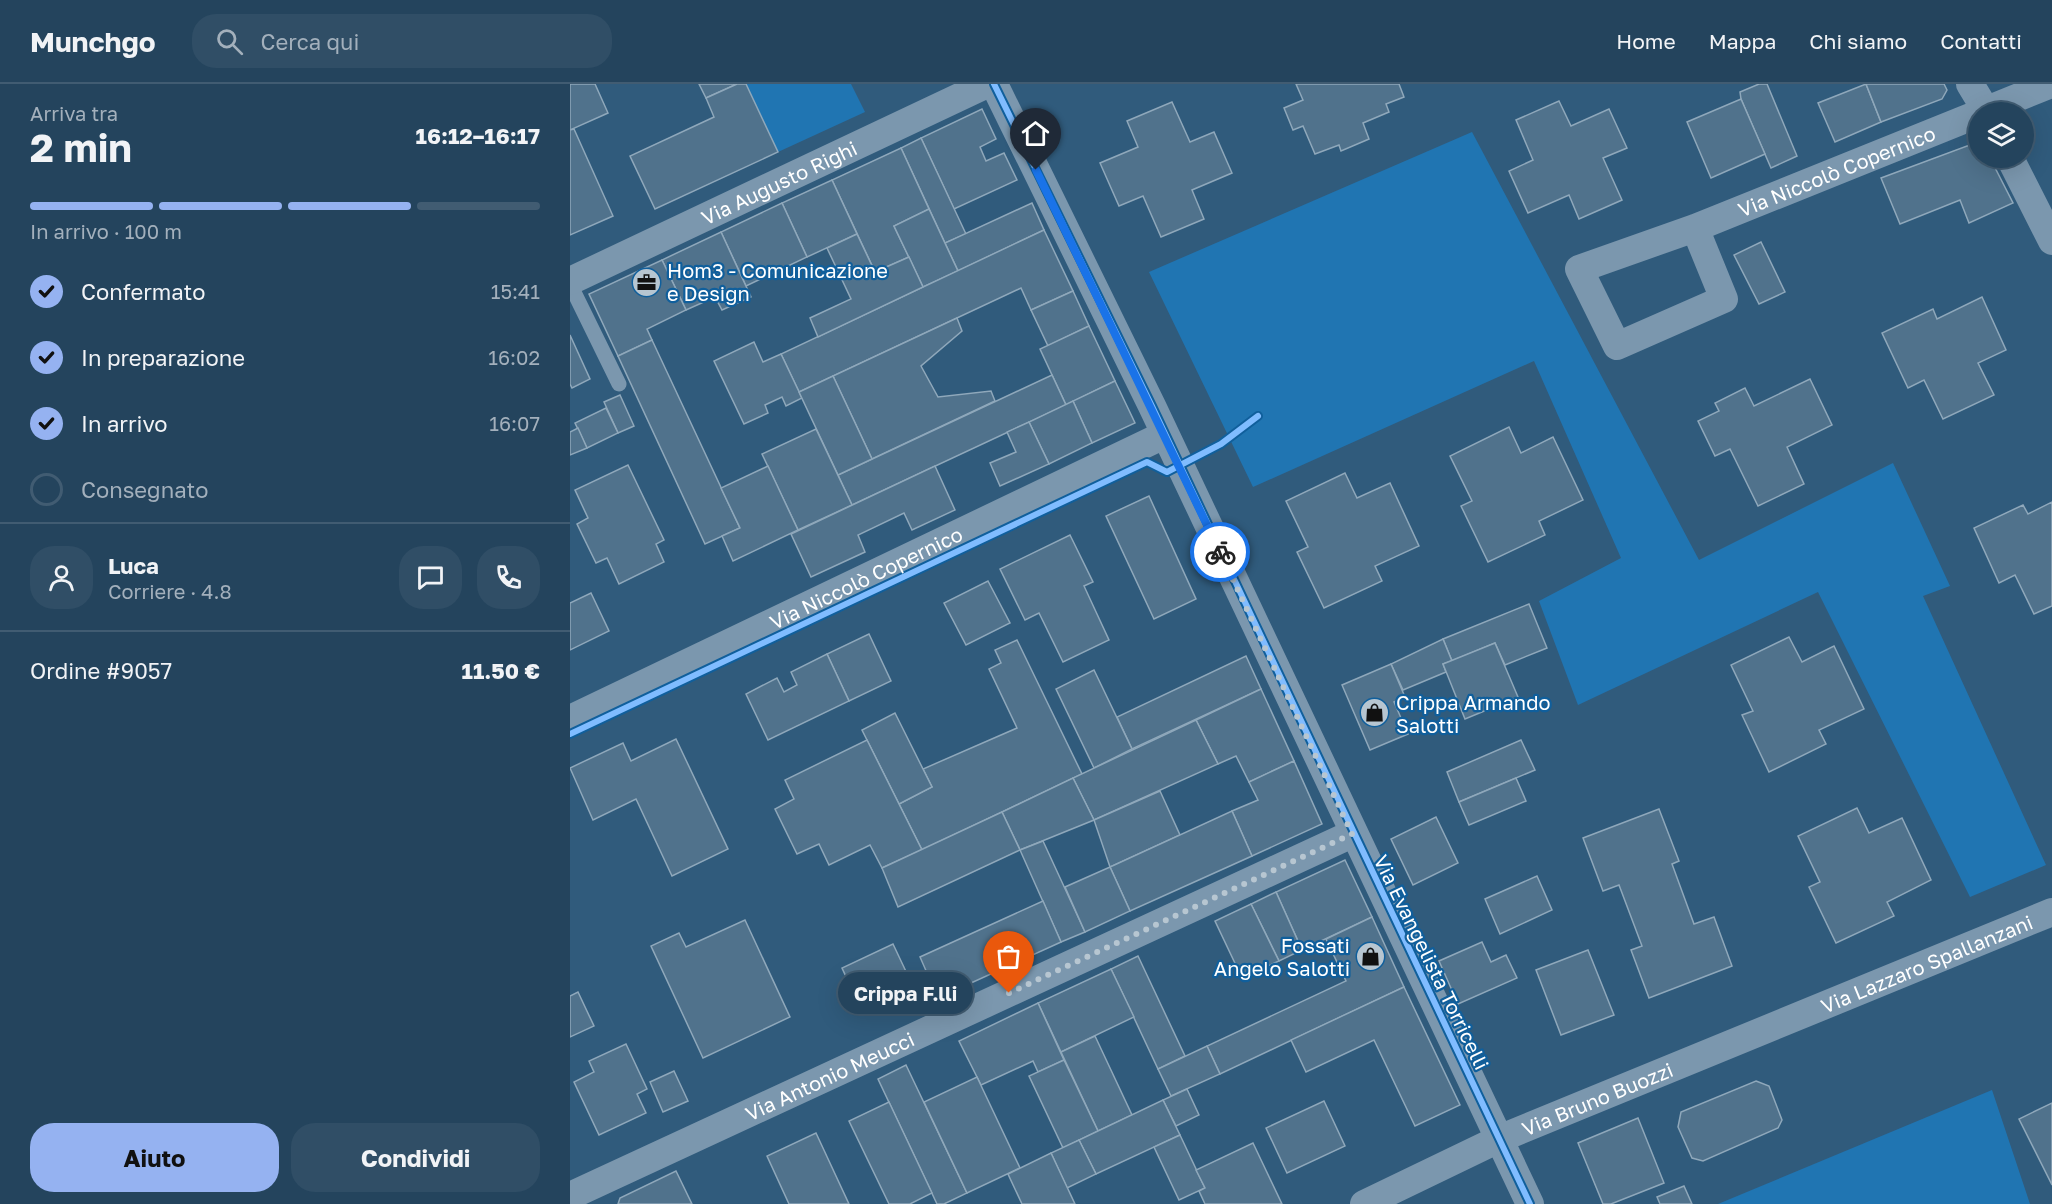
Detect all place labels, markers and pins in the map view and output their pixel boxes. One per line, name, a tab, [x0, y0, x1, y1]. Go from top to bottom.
pin	[1010, 108, 1061, 170]
place label: Hom3 - Comunicazione e Design	[667, 258, 888, 305]
office icon: Hom3 - Comunicazione e Design	[630, 266, 662, 298]
place label: Crippa Armando Salotti	[1396, 690, 1550, 737]
shop icon: Crippa Armando Salotti	[1359, 697, 1391, 729]
pin	[983, 931, 1034, 993]
place label: Fossati Angelo Salotti	[1214, 933, 1350, 980]
shop icon: Fossati Angelo Salotti	[1355, 940, 1387, 972]
callout: Crippa F.lli	[838, 972, 973, 1014]

